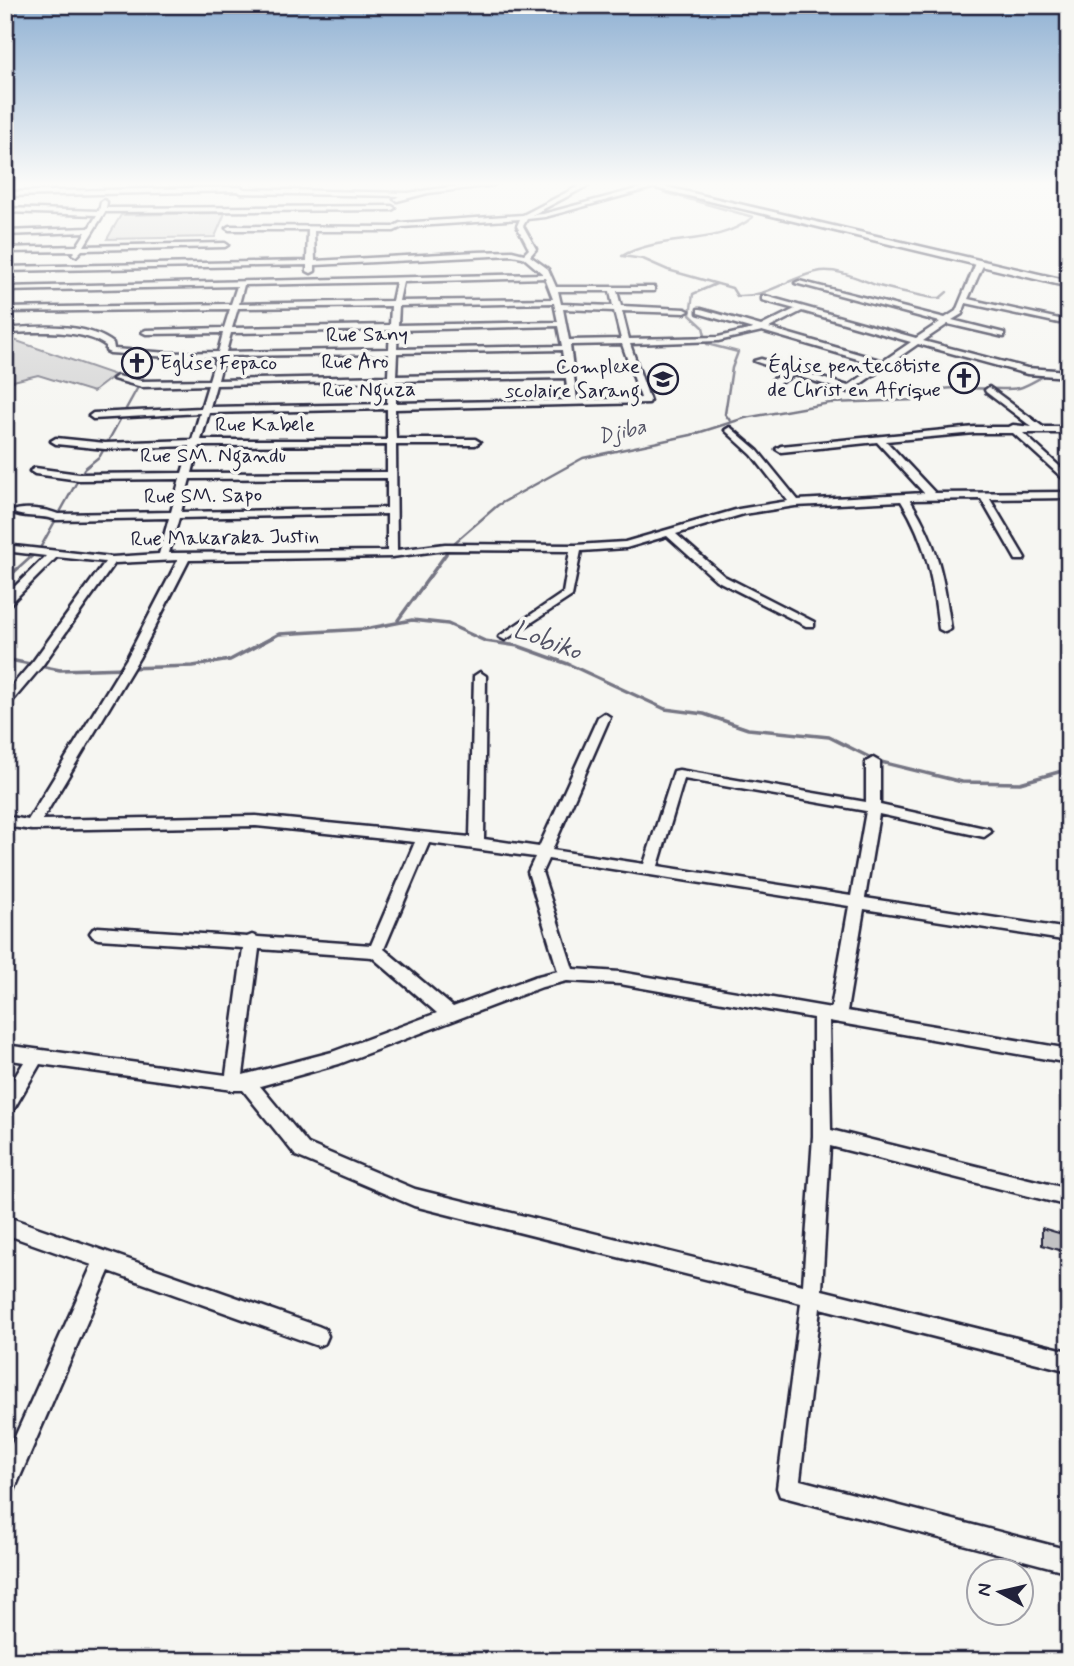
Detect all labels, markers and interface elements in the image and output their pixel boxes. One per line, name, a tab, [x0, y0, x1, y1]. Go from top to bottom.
street label: Rue Sany	[326, 320, 408, 350]
church icon: Eglise Fepaco	[120, 346, 154, 380]
street label: Rue Aro	[321, 347, 389, 377]
place label: Eglise Fepaco	[160, 349, 277, 377]
place label: Église pentecôtiste de Christ en Afrique	[767, 352, 941, 404]
place label: Complexe scolaire Sarang	[505, 353, 640, 407]
church icon: Église pentecôtiste de Christ en Afrique	[947, 361, 981, 395]
school or university icon: Complexe scolaire Sarang	[646, 362, 680, 396]
street label: Rue Nguza	[322, 375, 416, 407]
street label: Rue Kabele	[215, 411, 315, 439]
water label: Djiba	[595, 412, 649, 452]
street label: Rue SM. Ngandu	[140, 442, 286, 472]
street label: Rue SM. Sapo	[144, 481, 262, 511]
street label: Rue Makaraka Justin	[130, 522, 320, 554]
water label: Lobiko	[508, 613, 587, 669]
north arrow	[965, 1558, 1036, 1628]
text: N	[971, 1582, 998, 1598]

